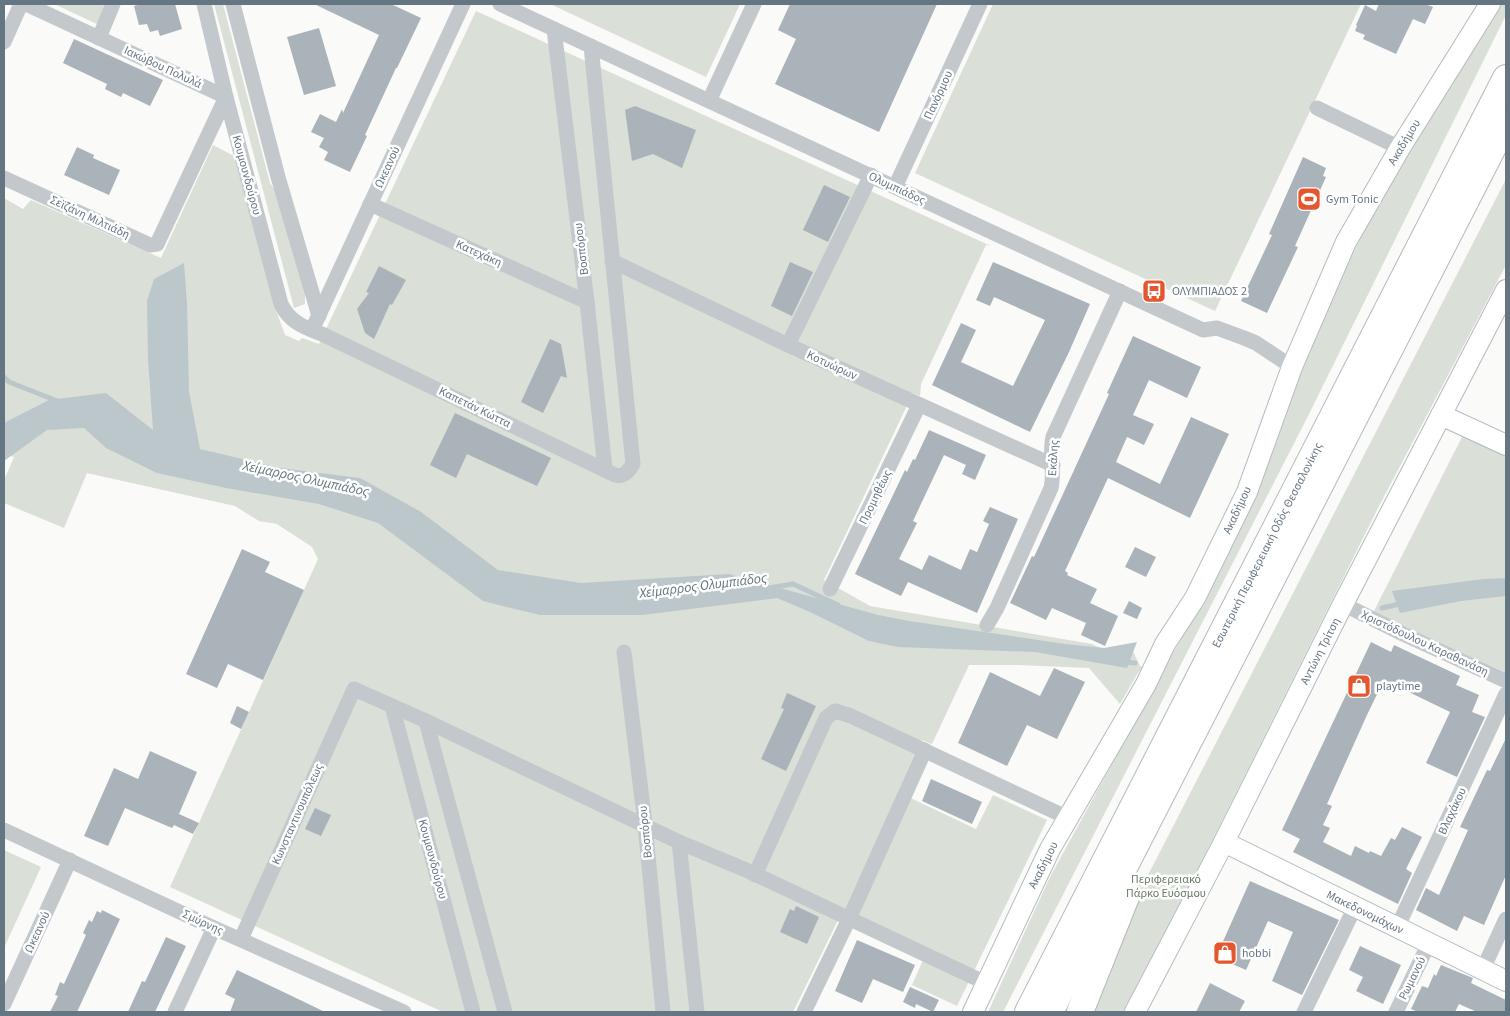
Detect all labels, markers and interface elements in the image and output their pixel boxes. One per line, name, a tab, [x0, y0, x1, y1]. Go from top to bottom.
street label: Ιακώβου Πολυλά	[121, 42, 205, 93]
street label: Πανόρμου	[920, 68, 957, 122]
street label: Ακαδήμου	[1384, 116, 1425, 168]
street label: Κουμουνδούρου	[228, 133, 265, 217]
street label: Ωκεανού	[370, 144, 404, 191]
street label: Ολυμπιάδος	[866, 168, 928, 209]
sports icon: Gym Tonic	[1296, 186, 1322, 212]
place label: Gym Tonic	[1326, 191, 1379, 208]
street label: Σεϊζάνη Μιλτιάδη	[47, 192, 132, 243]
street label: Βοσπόρου	[570, 222, 593, 276]
street label: Κατεχάκη	[453, 236, 505, 271]
bus stop icon: ΟΛΥΜΠΙΑΔΟΣ 2	[1141, 278, 1167, 304]
place label: ΟΛΥΜΠΙΑΔΟΣ 2	[1172, 283, 1247, 300]
street label: Κοτυώρων	[804, 346, 860, 385]
street label: Καπετάν Κώττα	[436, 383, 514, 432]
street label: Εκάλης	[1044, 439, 1063, 477]
street label: Εσωτερική Περιφερειακή Οδός Θεσσαλονίκης	[1208, 440, 1327, 651]
water label: Χείμαρρος Ολυμπιάδος	[240, 456, 371, 502]
street label: Προμηθέως	[855, 467, 896, 527]
street label: Ακαδήμου	[1219, 484, 1256, 537]
water label: Χείμαρρος Ολυμπιάδος	[637, 568, 768, 604]
street label: Χριστόδουλου Καραθανάση	[1358, 606, 1491, 680]
street label: Αντώνη Τρίτση	[1296, 615, 1345, 688]
shop icon: playtime	[1346, 673, 1372, 699]
place label: playtime	[1376, 678, 1420, 695]
street label: Κωνσταντινουπόλεως	[268, 761, 327, 867]
street label: Βλαχάκου	[1434, 785, 1471, 838]
street label: Βοσπόρου	[634, 805, 657, 859]
street label: Κουμουνδούρου	[414, 817, 451, 901]
street label: Ακαδήμου	[1024, 839, 1063, 892]
park label: Περιφερειακό Πάρκο Ευόσμου	[1126, 871, 1206, 902]
street label: Μακεδονομάχων	[1323, 886, 1407, 939]
street label: Σμύρνης	[180, 906, 226, 939]
street label: Ωκεανού	[20, 909, 54, 956]
shop icon: hobbi	[1212, 940, 1238, 966]
place label: hobbi	[1242, 945, 1271, 962]
street label: Ρωμανού	[1395, 954, 1430, 1003]

